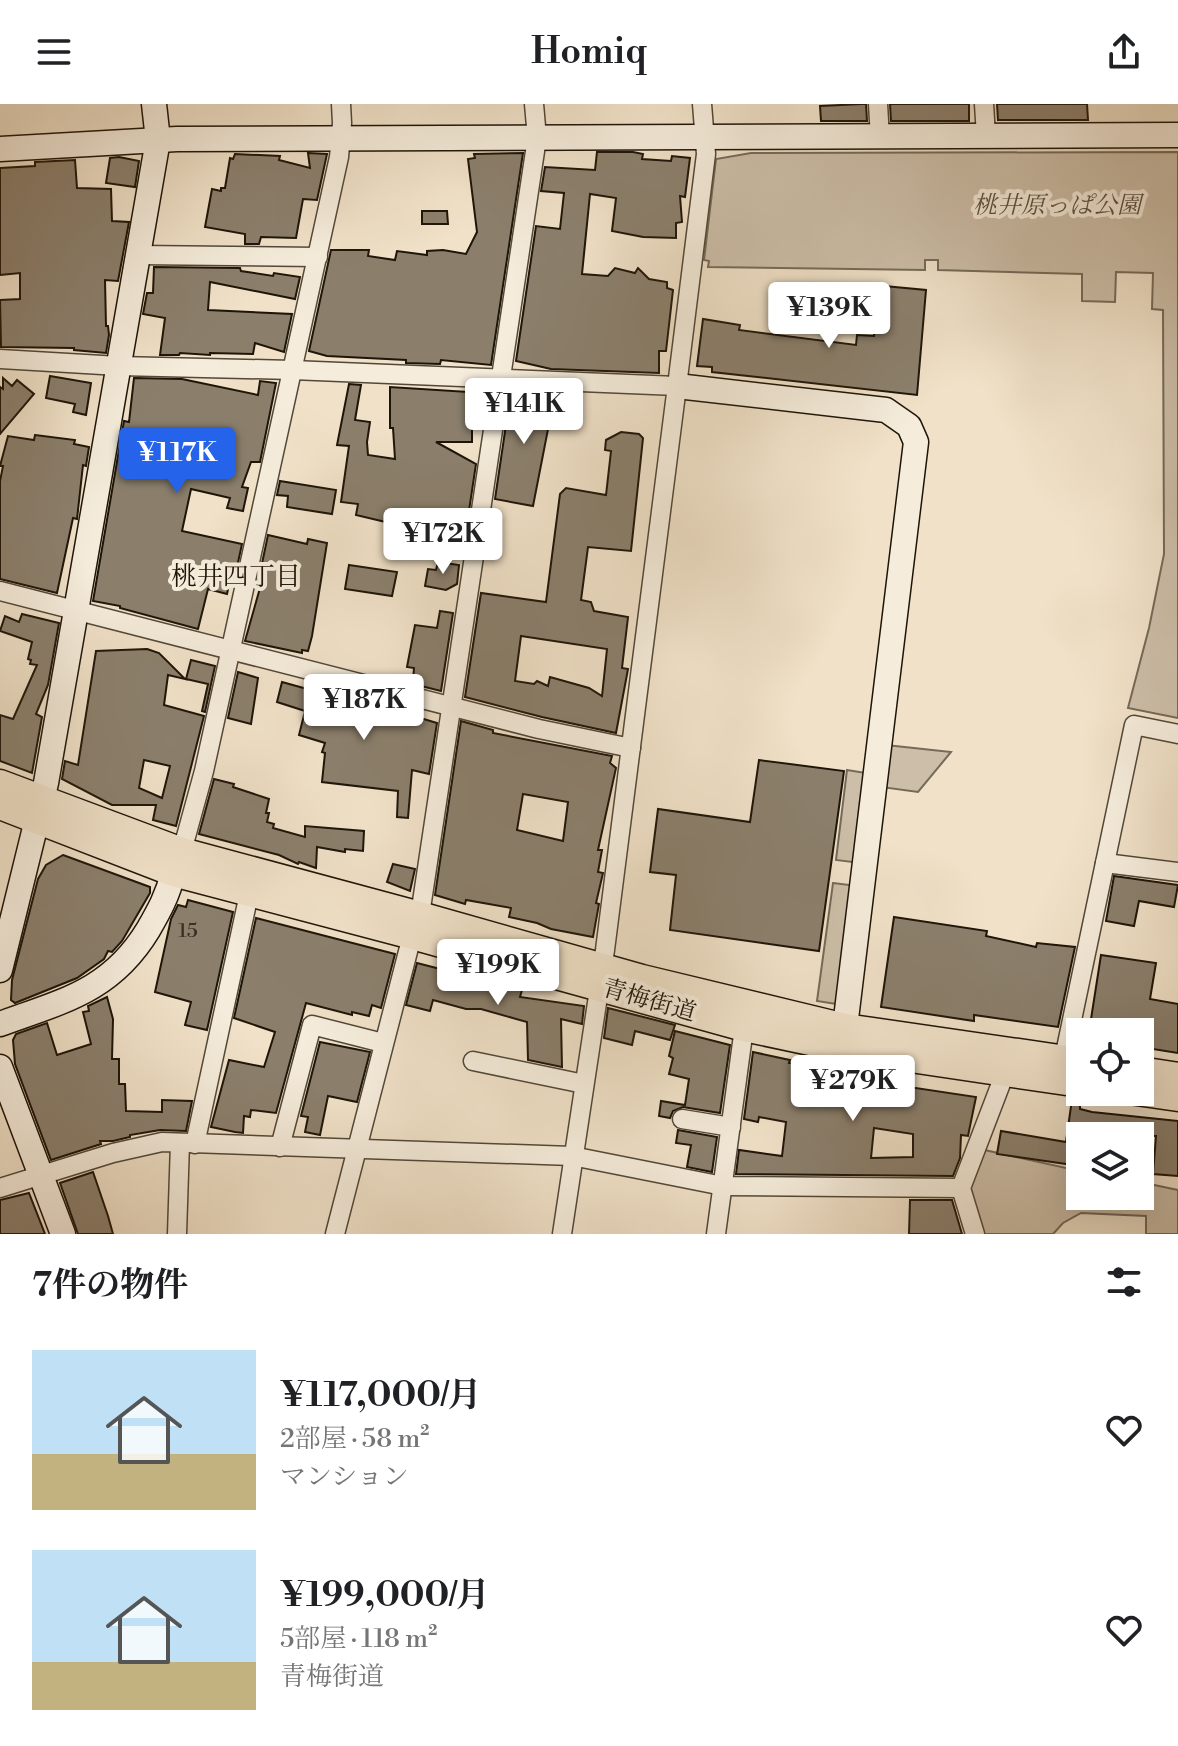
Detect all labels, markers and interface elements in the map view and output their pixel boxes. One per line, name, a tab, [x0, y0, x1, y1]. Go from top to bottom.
icon: menu	[32, 30, 76, 74]
text: Homiq	[531, 30, 647, 75]
icon: share	[1102, 30, 1146, 74]
park label: 桃井原っぱ公園	[973, 191, 1145, 221]
pin: ¥139K	[773, 282, 885, 350]
text: ¥139K	[786, 292, 872, 324]
pin: ¥141K	[468, 378, 580, 446]
text: ¥141K	[483, 388, 565, 420]
pin: ¥117K	[121, 427, 233, 495]
text: ¥117K	[137, 437, 217, 469]
pin: ¥172K	[387, 508, 499, 576]
text: ¥172K	[401, 518, 485, 550]
district label: 桃井四丁目	[171, 561, 301, 593]
pin: ¥187K	[308, 674, 420, 742]
text: ¥187K	[322, 684, 406, 716]
house number: 15	[178, 919, 198, 944]
pin: ¥199K	[442, 939, 554, 1007]
text: ¥199K	[455, 949, 541, 981]
street label: 青梅街道	[599, 973, 699, 1029]
map controls	[1066, 1018, 1154, 1210]
button: locate	[1066, 1018, 1154, 1106]
pin: ¥279K	[797, 1055, 909, 1123]
text: ¥279K	[809, 1065, 897, 1097]
button: layers	[1066, 1122, 1154, 1210]
icon: filters	[1102, 1260, 1146, 1304]
text: 7件の物件	[32, 1265, 188, 1307]
text: ¥117,000/月	[280, 1375, 481, 1417]
icon: home	[96, 1382, 192, 1478]
icon: heart	[1102, 1408, 1146, 1452]
text: 2部屋 · 58 m²	[280, 1423, 429, 1455]
text: マンション	[280, 1461, 409, 1493]
text: ¥199,000/月	[280, 1575, 490, 1617]
icon: home	[96, 1582, 192, 1678]
icon: heart	[1102, 1608, 1146, 1652]
text: 5部屋 · 118 m²	[280, 1623, 437, 1655]
text: 青梅街道	[280, 1661, 384, 1693]

